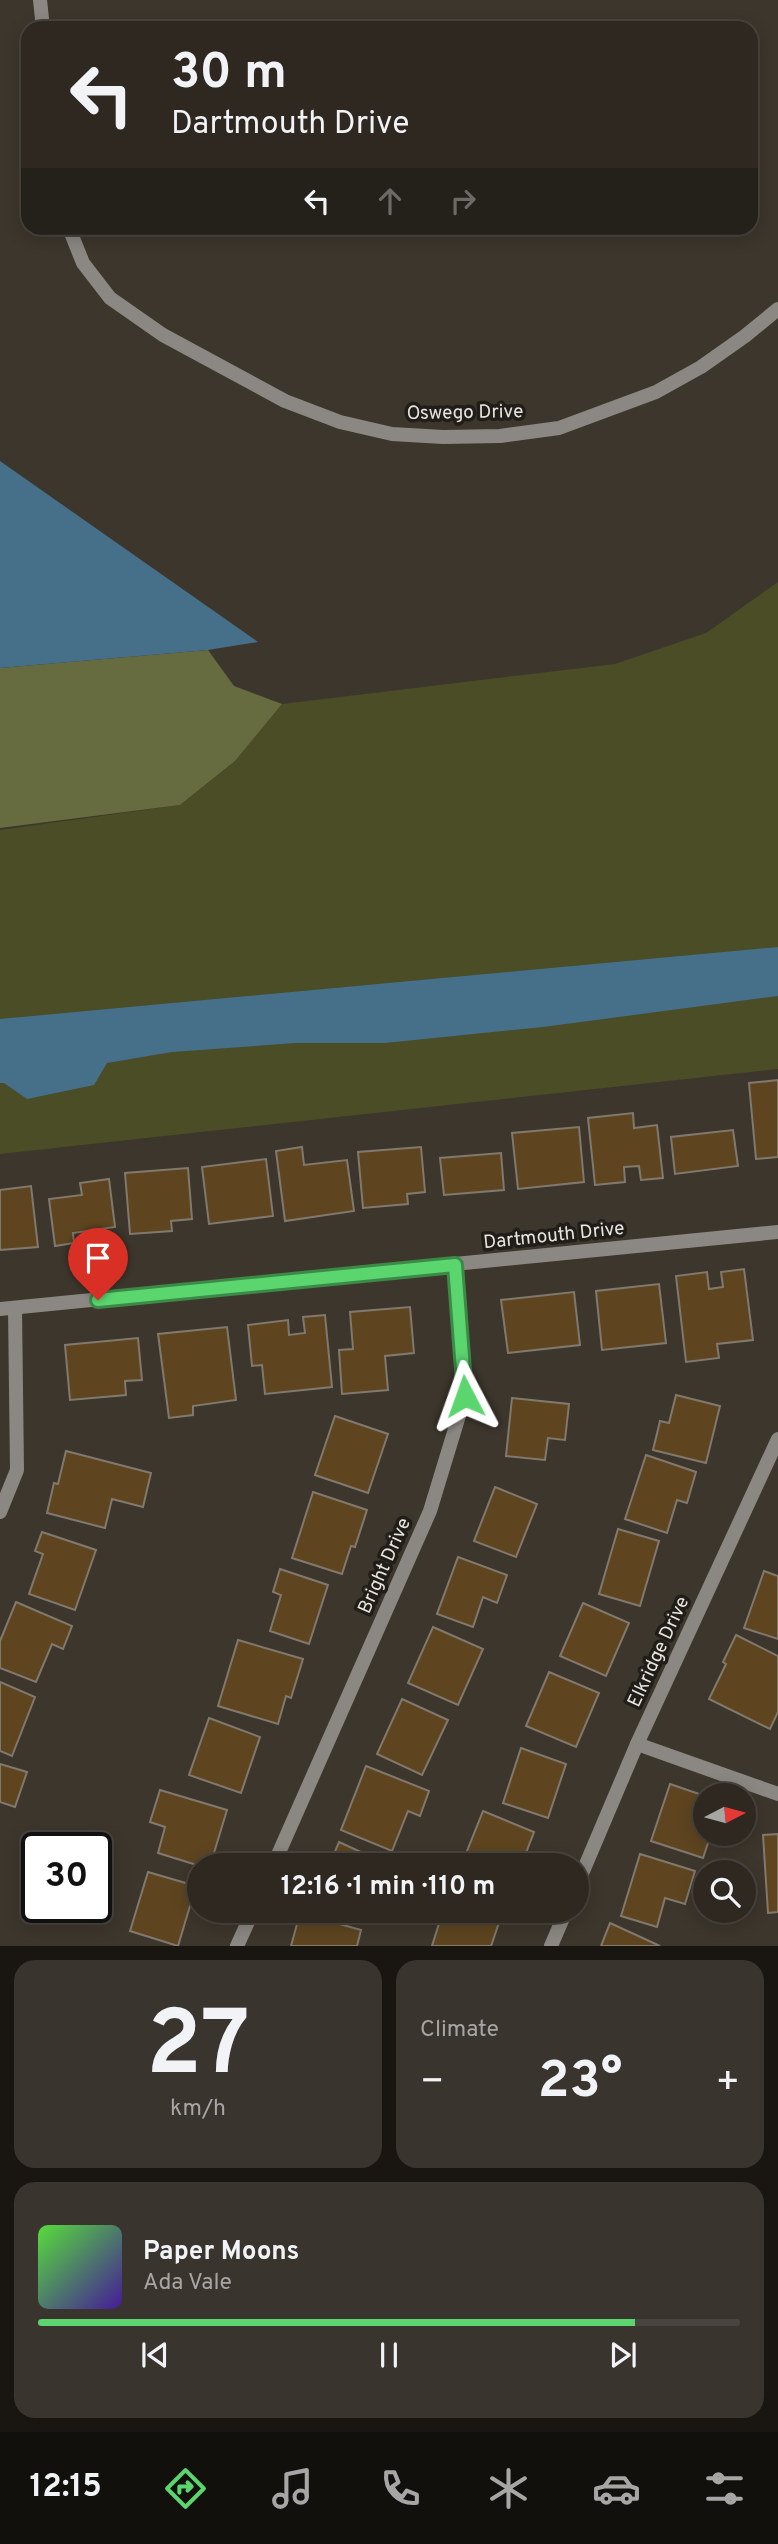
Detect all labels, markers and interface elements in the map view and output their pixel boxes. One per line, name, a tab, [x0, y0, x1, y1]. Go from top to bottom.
text: 30 m	[171, 44, 287, 106]
icon: left	[56, 49, 147, 140]
text: Dartmouth Drive	[171, 105, 410, 145]
icon: left	[298, 182, 336, 220]
icon: ahead	[371, 182, 409, 220]
icon: right	[444, 182, 482, 220]
street label: Oswego Drive	[406, 400, 524, 426]
street label: Dartmouth Drive	[482, 1217, 626, 1255]
pin	[68, 1228, 128, 1300]
icon: arrive	[79, 1239, 117, 1277]
position arrow	[428, 1359, 502, 1433]
street label: Bright Drive	[353, 1514, 417, 1618]
street label: Elkridge Drive	[623, 1593, 695, 1711]
north arrow	[693, 1783, 756, 1846]
map controls	[693, 1783, 756, 1923]
speed limit sign: 30	[21, 1832, 112, 1923]
button: search	[693, 1860, 756, 1923]
text: 12:16 · 1 min · 110 m	[281, 1871, 495, 1904]
text: 27	[146, 1992, 250, 2107]
text: Climate	[420, 2016, 499, 2045]
text: 23°	[538, 2050, 622, 2116]
text: −	[420, 2059, 445, 2108]
text: +	[715, 2059, 740, 2108]
text: km/h	[170, 2095, 226, 2124]
text: Paper Moons	[143, 2236, 299, 2269]
text: Ada Vale	[143, 2269, 232, 2298]
icon: previous	[136, 2336, 174, 2374]
icon: pause	[370, 2336, 408, 2374]
icon: next	[604, 2336, 642, 2374]
icon: directions	[161, 2464, 210, 2513]
icon: music	[268, 2464, 317, 2513]
icon: phone	[376, 2464, 425, 2513]
icon: climate	[484, 2464, 533, 2513]
icon: car	[592, 2464, 641, 2513]
icon: filters	[700, 2464, 749, 2513]
text: 12:15	[29, 2468, 102, 2508]

